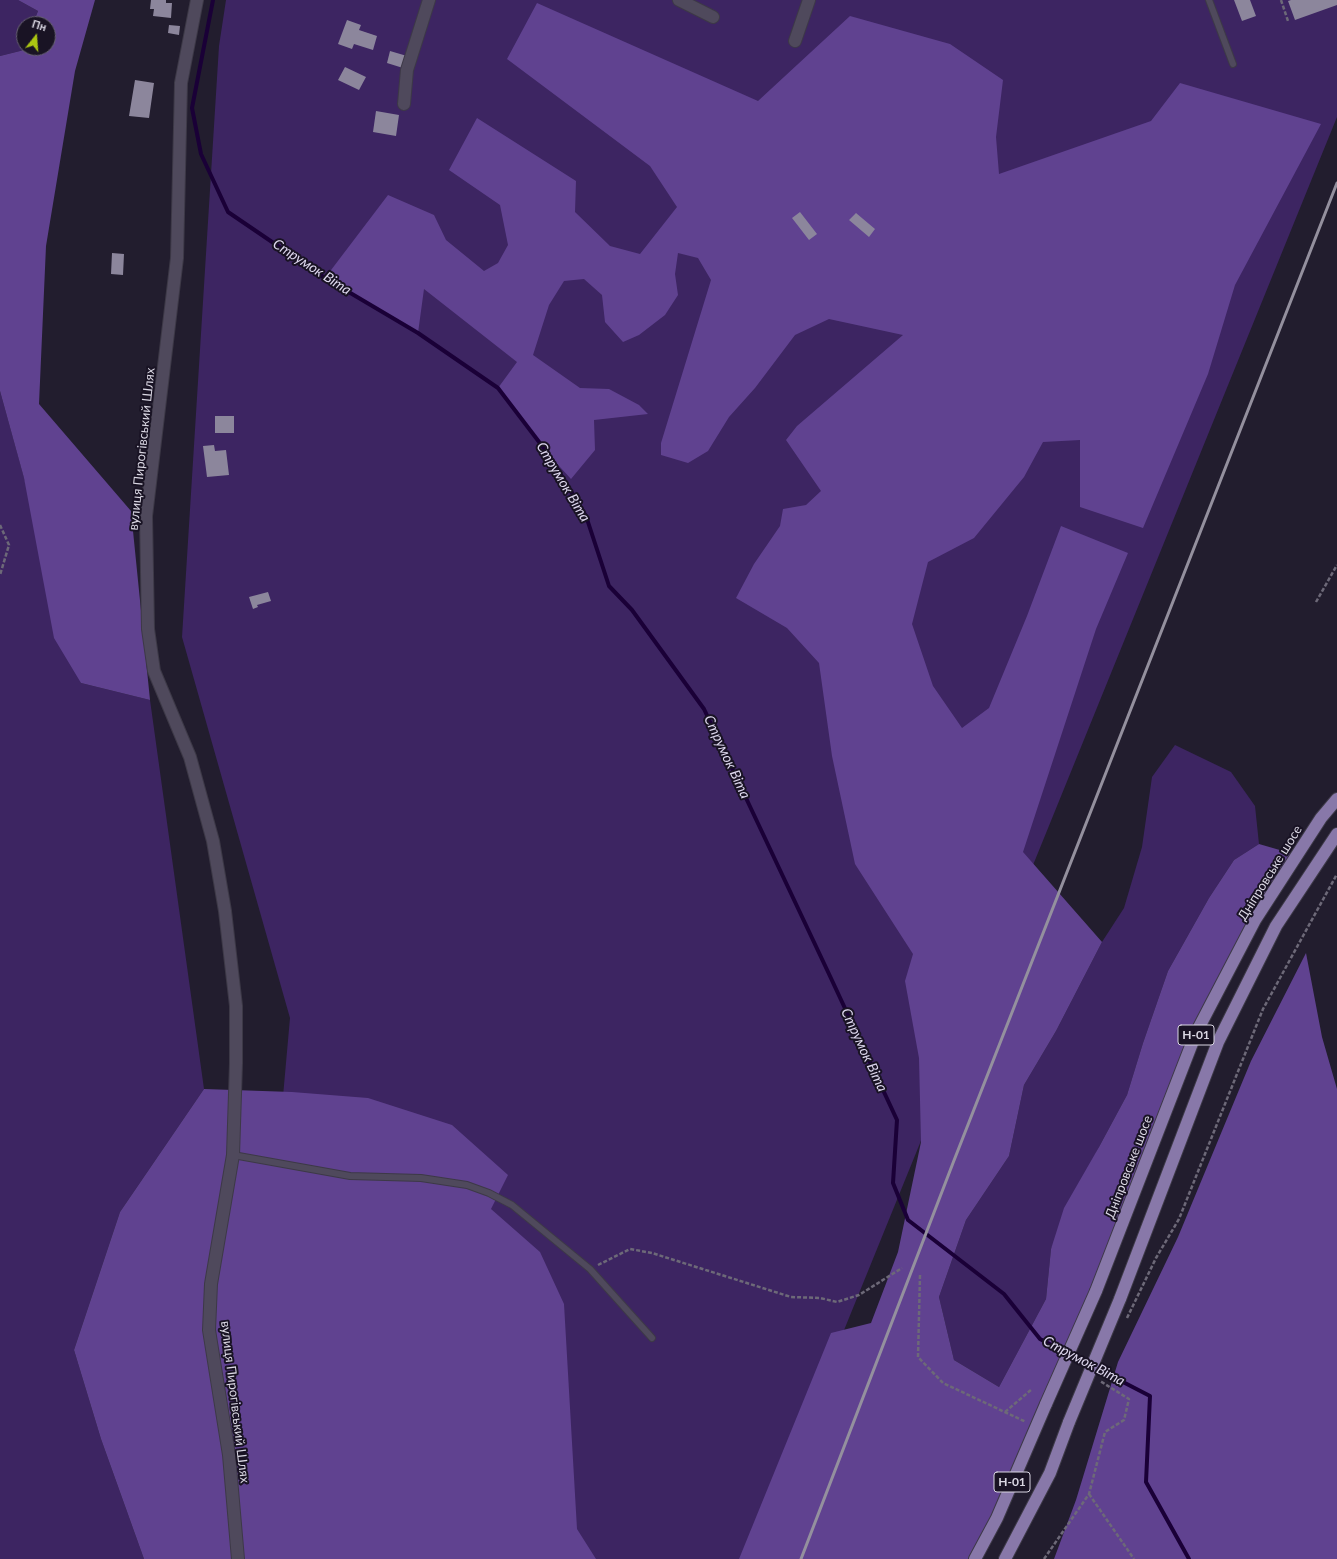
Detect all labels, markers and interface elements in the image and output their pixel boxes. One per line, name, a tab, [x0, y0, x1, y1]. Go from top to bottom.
north arrow	[16, 16, 56, 56]
text: Пн	[31, 17, 48, 33]
water label: Струмок Віта	[270, 235, 354, 299]
street label: вулиця Пирогівський Шлях	[126, 367, 158, 531]
water label: Струмок Віта	[533, 439, 593, 525]
water label: Струмок Віта	[700, 713, 754, 801]
street label: Дніпровське шосе	[1234, 823, 1306, 923]
water label: Струмок Віта	[837, 1006, 891, 1094]
road number: Н-01	[1178, 1025, 1214, 1045]
street label: Дніпровське шосе	[1102, 1113, 1156, 1221]
street label: вулиця Пирогівський Шлях	[217, 1320, 253, 1484]
water label: Струмок Віта	[1040, 1332, 1128, 1390]
road number: Н-01	[994, 1472, 1030, 1492]

